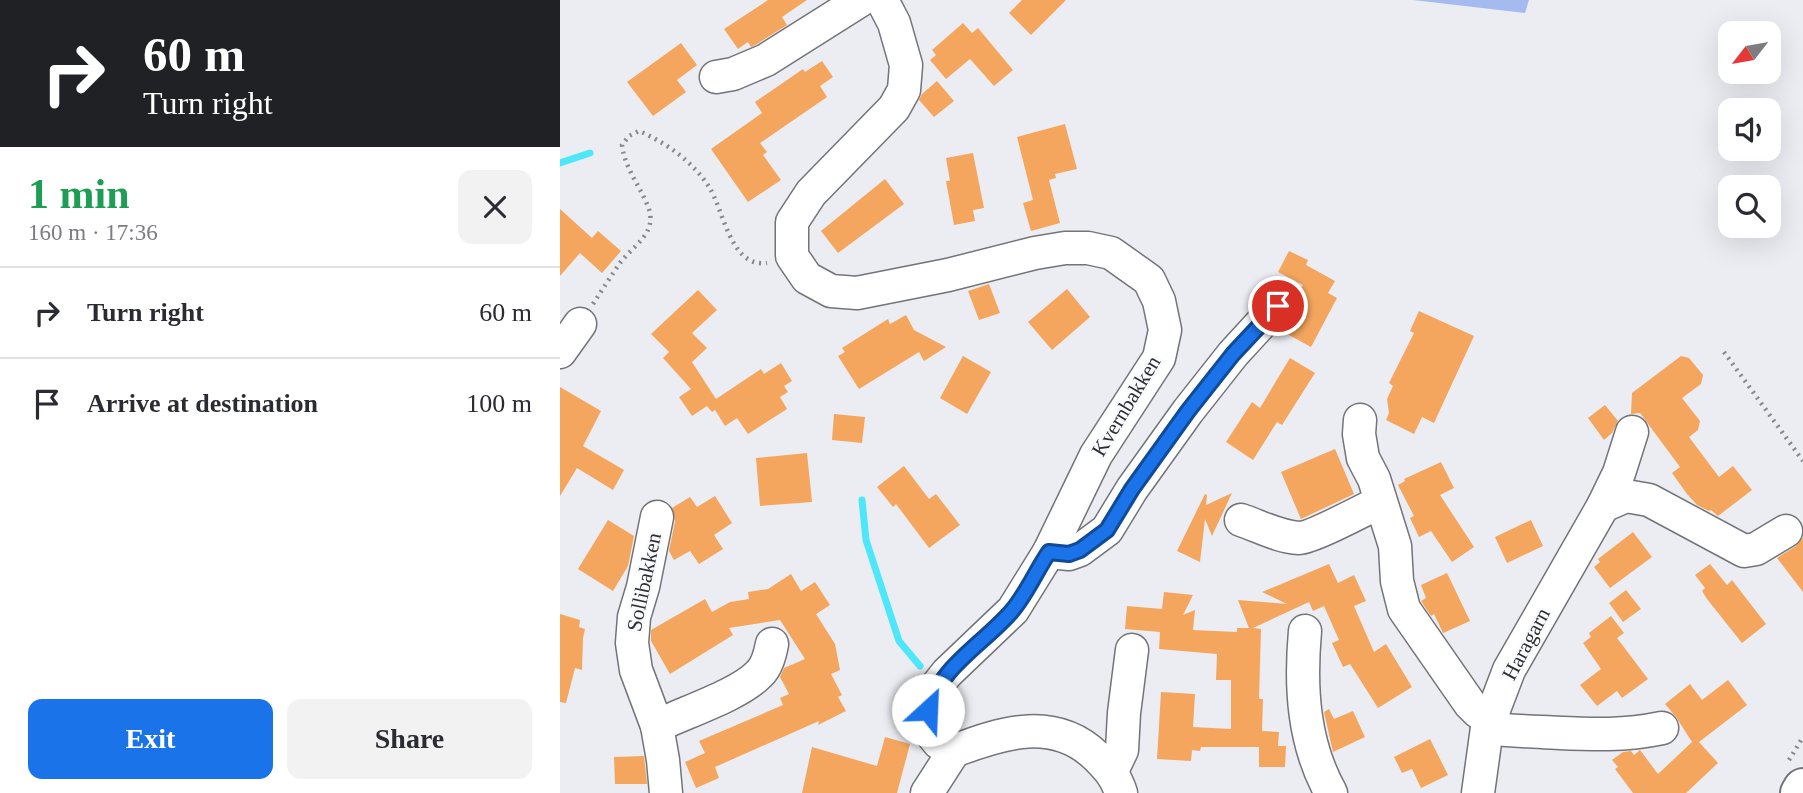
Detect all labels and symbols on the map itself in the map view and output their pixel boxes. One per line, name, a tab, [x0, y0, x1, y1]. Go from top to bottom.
north arrow	[1718, 21, 1782, 84]
pin	[1248, 276, 1308, 336]
street label: Kvernbakken	[1087, 351, 1166, 461]
street label: Sollibakken	[622, 530, 666, 634]
street label: Haragarn	[1497, 603, 1555, 684]
position arrow	[891, 673, 965, 747]

